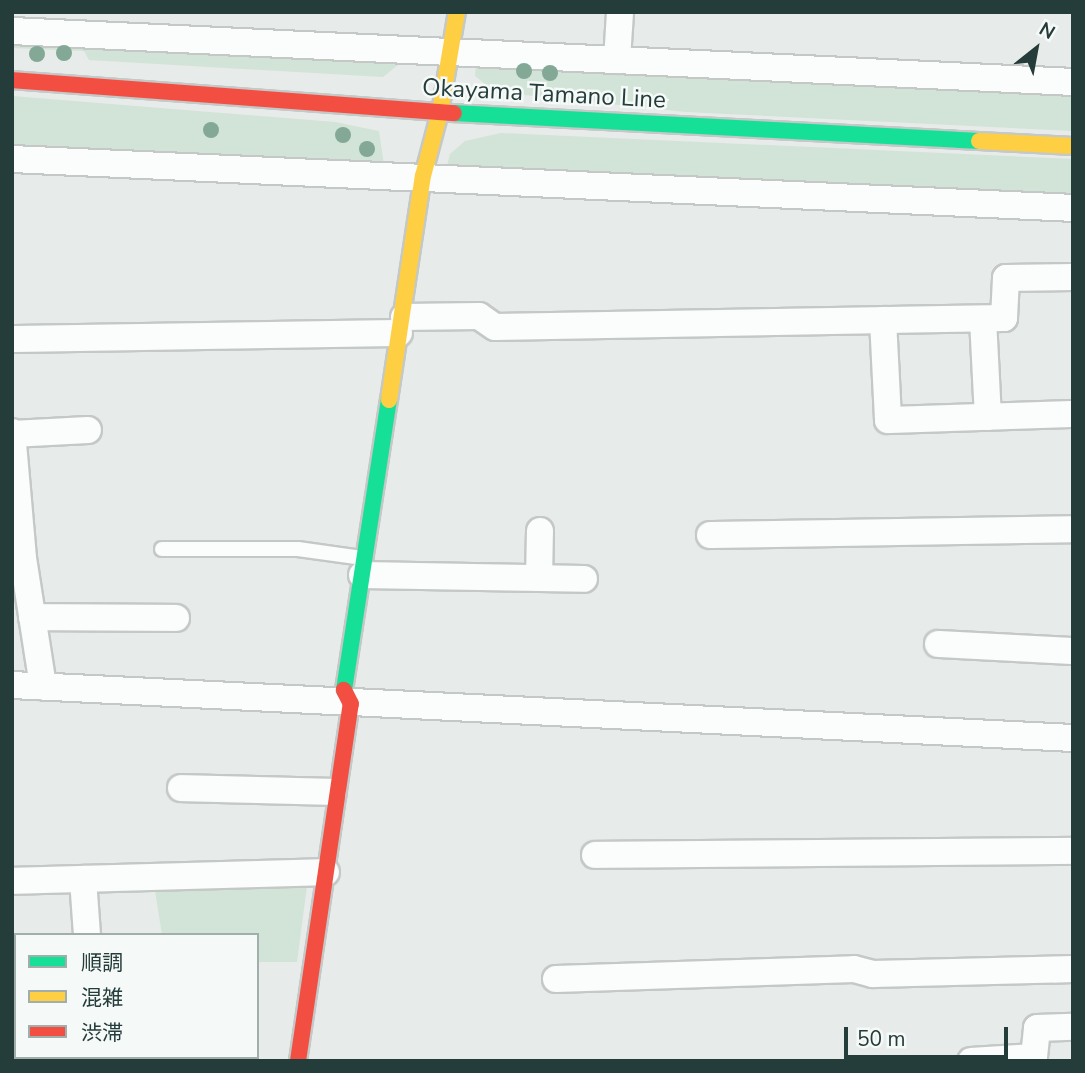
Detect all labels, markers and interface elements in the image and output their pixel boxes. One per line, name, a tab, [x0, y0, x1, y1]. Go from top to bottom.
north arrow	[1001, 14, 1071, 84]
text: N	[1034, 16, 1060, 46]
street label: Okayama Tamano Line	[421, 73, 667, 115]
legend	[14, 933, 259, 1059]
text: 順調	[81, 949, 123, 977]
text: 混雑	[81, 984, 123, 1012]
scale bar	[847, 1014, 1012, 1058]
text: 渋滞	[81, 1019, 123, 1047]
text: 50 m	[857, 1025, 906, 1053]

